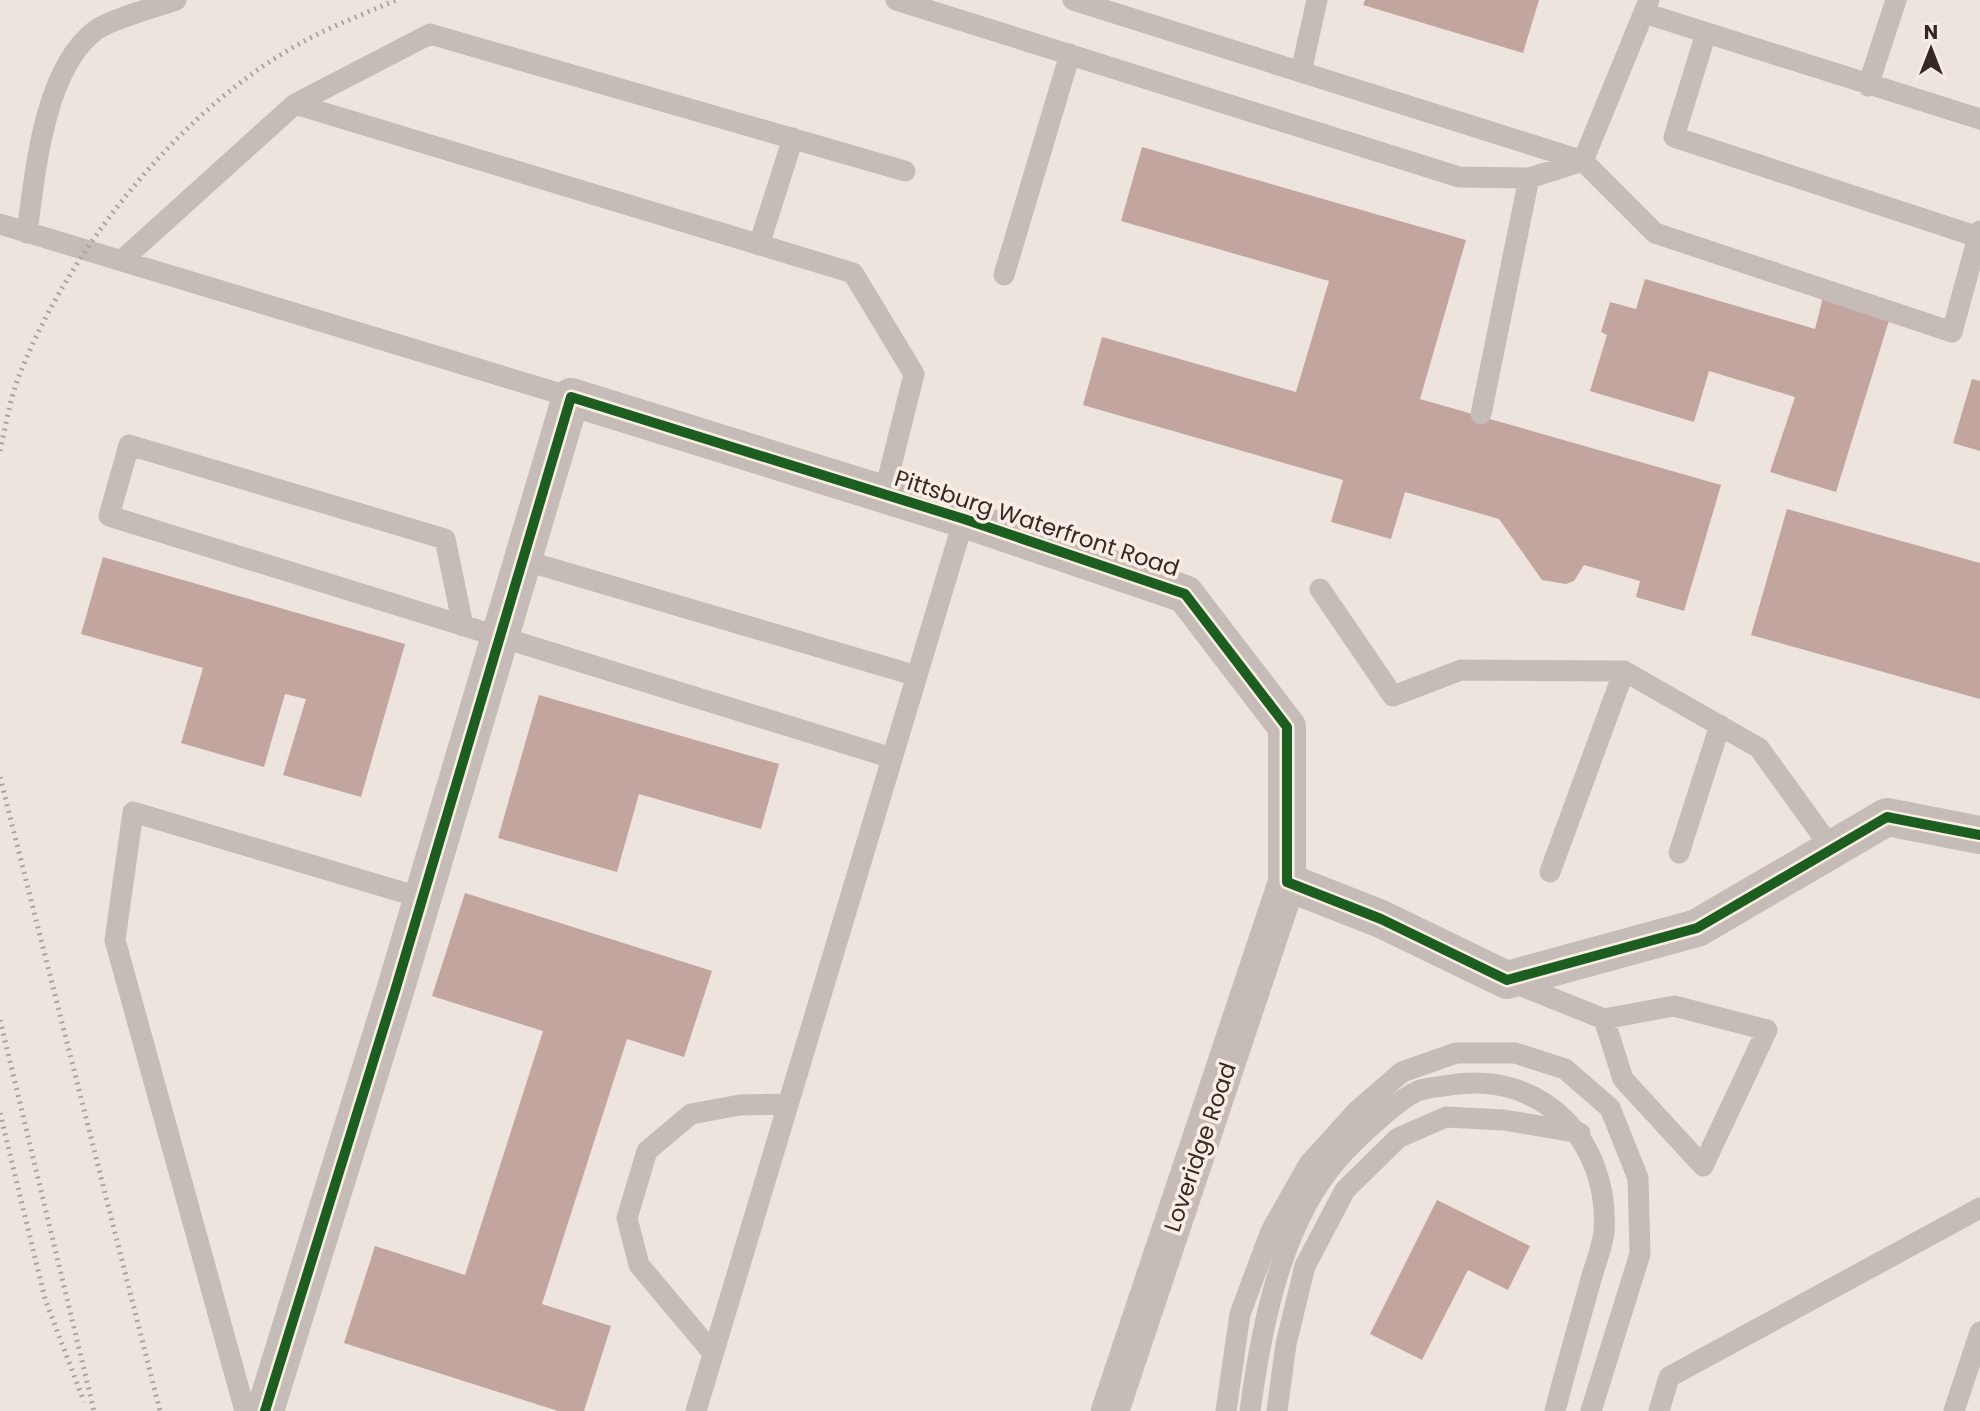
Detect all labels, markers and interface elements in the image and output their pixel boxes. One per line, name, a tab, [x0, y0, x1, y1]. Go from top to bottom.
north arrow	[1896, 14, 1966, 84]
text: N	[1924, 19, 1938, 46]
street label: Pittsburg Waterfront Road	[891, 462, 1183, 584]
street label: Loveridge Road	[1156, 1058, 1244, 1236]

